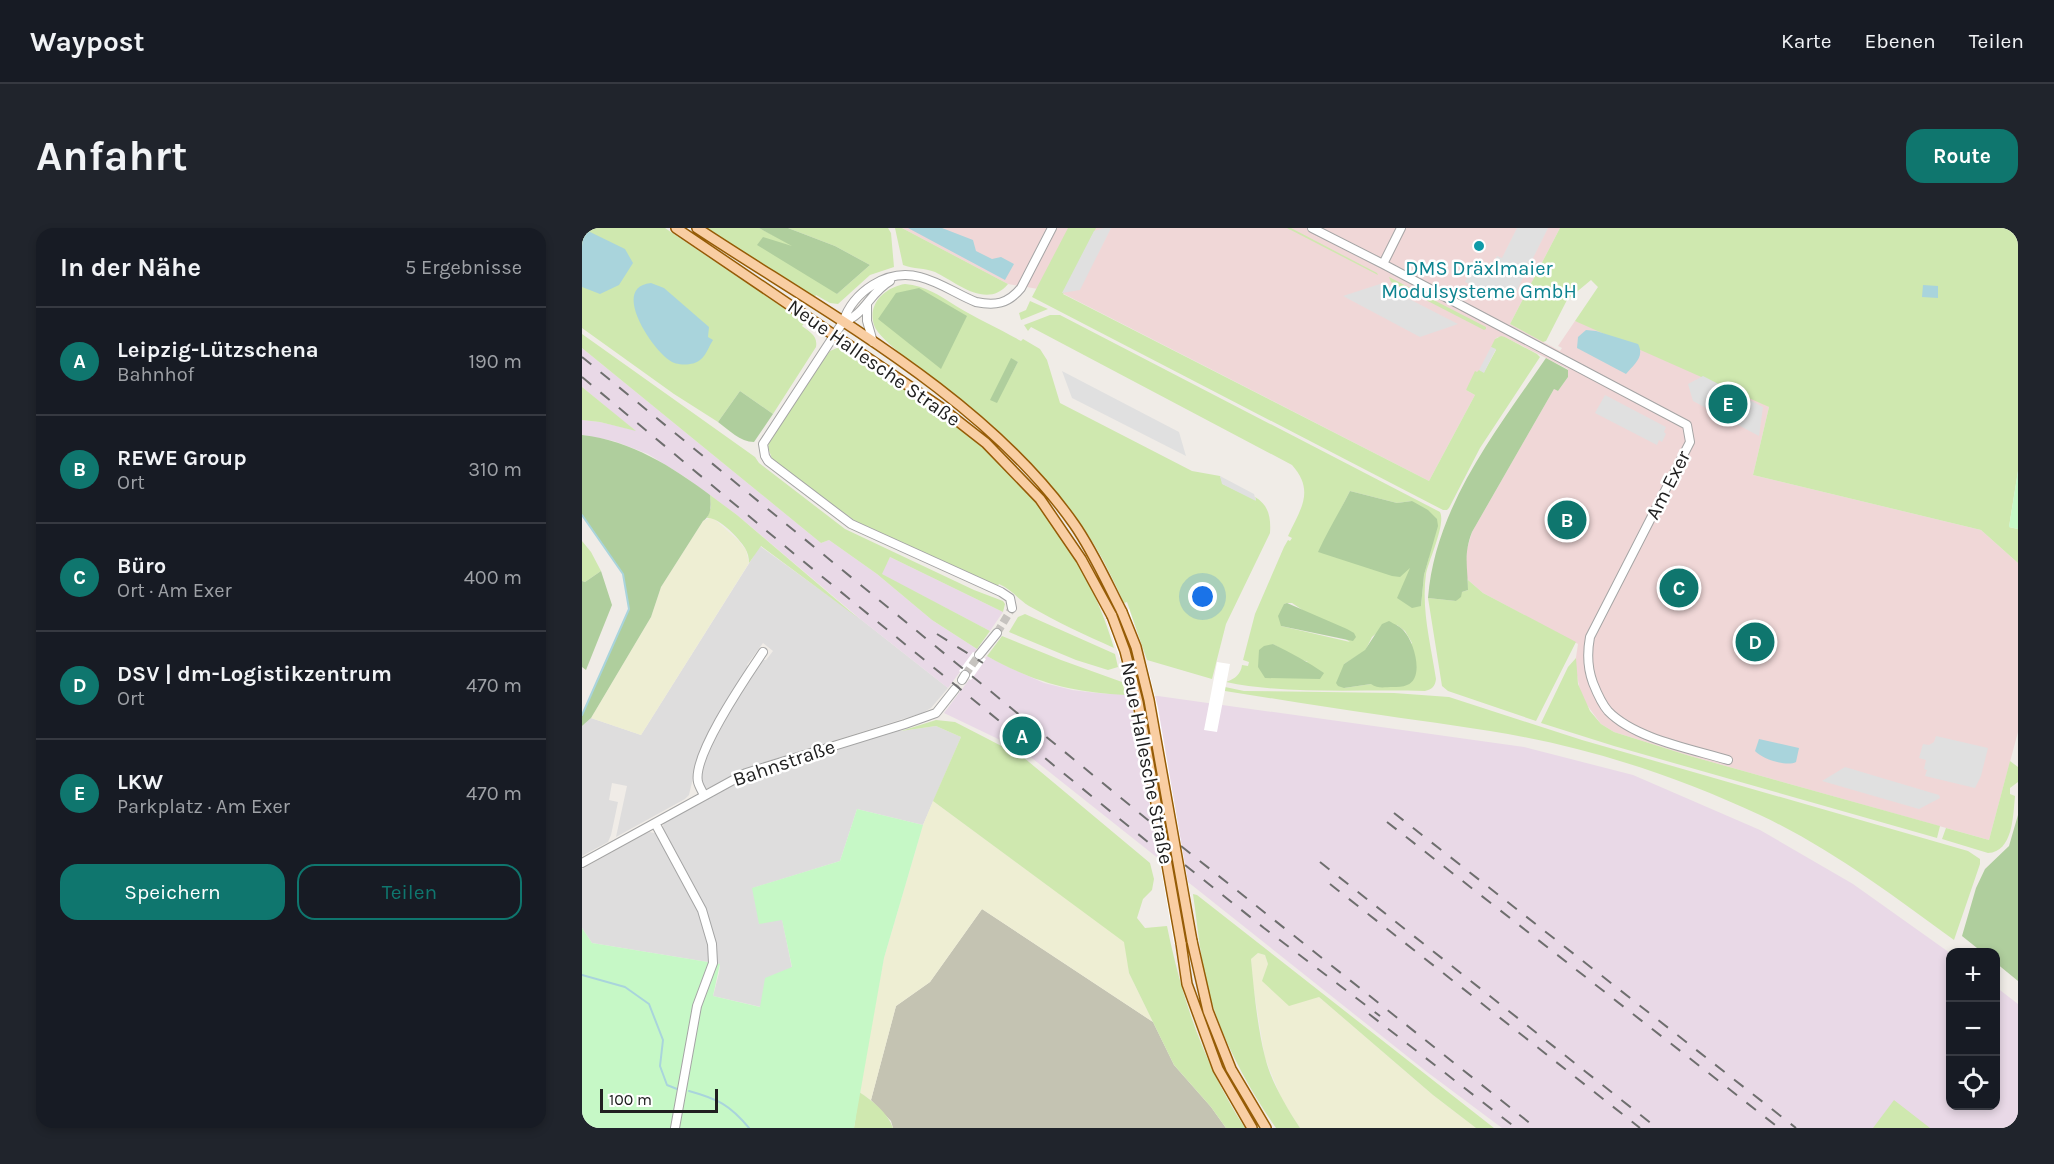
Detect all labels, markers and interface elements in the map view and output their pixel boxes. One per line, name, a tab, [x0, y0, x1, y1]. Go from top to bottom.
text: Waypost	[30, 25, 145, 58]
text: Karte	[1781, 29, 1832, 53]
text: Ebenen	[1865, 29, 1936, 53]
text: Teilen	[1969, 29, 2024, 53]
button: Route	[1906, 129, 2018, 183]
text: Anfahrt	[36, 131, 188, 181]
marker: DMS Dräxlmaier Modulsysteme GmbH	[1472, 239, 1486, 253]
text: In der Nähe	[60, 252, 201, 283]
text: 5 Ergebnisse	[405, 256, 522, 279]
place label: DMS Dräxlmaier Modulsysteme GmbH	[1381, 257, 1577, 303]
street label: Neue Hallesche Straße	[783, 295, 965, 431]
text: Leipzig-Lützschena	[117, 337, 319, 363]
text: A	[73, 350, 86, 373]
text: 190 m	[468, 350, 522, 373]
text: Bahnhof	[117, 363, 194, 386]
pin: E	[1708, 382, 1748, 426]
text: REWE Group	[117, 445, 247, 471]
street label: Am Exer	[1641, 446, 1695, 523]
text: B	[73, 458, 86, 481]
text: 310 m	[468, 458, 522, 481]
text: Ort	[117, 471, 145, 494]
pin: B	[1548, 498, 1586, 542]
text: Büro	[117, 553, 166, 579]
text: C	[73, 566, 86, 589]
text: 400 m	[464, 566, 522, 589]
pin: C	[1660, 566, 1698, 610]
text: Ort · Am Exer	[117, 579, 232, 602]
your location	[1188, 582, 1217, 611]
pin: D	[1736, 620, 1774, 664]
street label: Neue Hallesche Straße	[1116, 660, 1178, 866]
text: DSV | dm-Logistikzentrum	[117, 661, 392, 687]
text: D	[73, 674, 86, 697]
text: 470 m	[466, 674, 522, 697]
text: Ort	[117, 687, 145, 710]
pin: A	[1002, 714, 1042, 758]
street label: Bahnstraße	[730, 735, 838, 791]
text: LKW	[117, 769, 163, 795]
text: E	[74, 782, 85, 805]
text: 470 m	[466, 782, 522, 805]
text: Parkplatz · Am Exer	[117, 795, 290, 818]
button: Speichern	[60, 864, 285, 920]
button: Teilen	[297, 864, 522, 920]
map controls	[1946, 948, 2000, 1110]
button: +	[1946, 948, 2000, 1002]
button: −	[1946, 1002, 2000, 1056]
button: locate	[1946, 1056, 2000, 1110]
scale bar	[600, 1086, 718, 1114]
text: 100 m	[609, 1090, 652, 1109]

